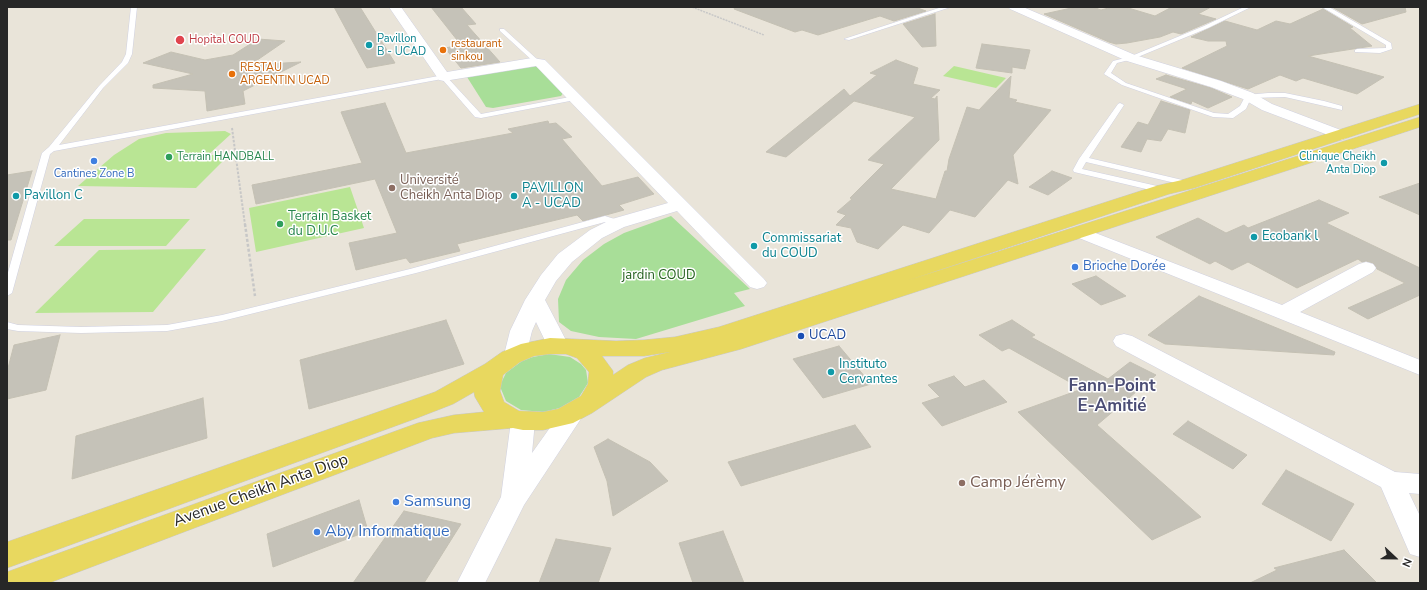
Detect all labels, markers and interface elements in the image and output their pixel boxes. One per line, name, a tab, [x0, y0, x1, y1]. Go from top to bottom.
place label: Pavillon B - UCAD	[377, 32, 426, 58]
place label: Hopital COUD	[189, 33, 260, 47]
marker: Hopital COUD	[174, 34, 186, 46]
place label: restaurant sinkou	[451, 37, 502, 63]
marker: Pavillon B - UCAD	[364, 40, 374, 50]
marker: restaurant sinkou	[438, 45, 448, 55]
place label: RESTAU ARGENTIN UCAD	[240, 61, 330, 87]
marker: RESTAU ARGENTIN UCAD	[227, 69, 237, 79]
place label: Terrain HANDBALL	[177, 150, 274, 164]
place label: Clinique Cheikh Anta Diop	[1299, 150, 1376, 176]
marker: Terrain HANDBALL	[164, 152, 174, 162]
marker: Cantines Zone B	[89, 156, 99, 166]
marker: Clinique Cheikh Anta Diop	[1379, 158, 1389, 168]
place label: Cantines Zone B	[54, 167, 134, 181]
place label: Université Cheikh Anta Diop	[400, 173, 502, 204]
place label: PAVILLON A - UCAD	[522, 181, 584, 212]
marker: Université Cheikh Anta Diop	[387, 183, 397, 193]
place label: Pavillon C	[24, 188, 83, 204]
marker: Pavillon C	[11, 191, 21, 201]
marker: PAVILLON A - UCAD	[509, 191, 519, 201]
place label: Terrain Basket du D.U.C	[288, 209, 371, 240]
marker: Terrain Basket du D.U.C	[275, 219, 285, 229]
place label: Ecobank l	[1262, 229, 1318, 245]
place label: Commissariat du COUD	[762, 231, 841, 262]
marker: Ecobank l	[1249, 232, 1259, 242]
marker: Commissariat du COUD	[749, 241, 759, 251]
place label: Brioche Dorée	[1083, 259, 1166, 275]
marker: Brioche Dorée	[1070, 262, 1080, 272]
park label: jardin COUD	[622, 268, 696, 284]
place label: UCAD	[809, 328, 846, 344]
marker: UCAD	[796, 331, 806, 341]
place label: Instituto Cervantes	[839, 357, 898, 388]
marker: Instituto Cervantes	[826, 367, 836, 377]
district label: Fann-Point E-Amitié	[1068, 377, 1156, 417]
street label: Avenue Cheikh Anta Diop	[171, 450, 351, 532]
place label: Camp Jérèmy	[970, 473, 1066, 493]
marker: Camp Jérèmy	[957, 478, 967, 488]
place label: Samsung	[404, 492, 471, 512]
marker: Samsung	[391, 497, 401, 507]
place label: Aby Informatique	[325, 522, 449, 542]
marker: Aby Informatique	[312, 527, 322, 537]
north arrow	[1375, 538, 1415, 578]
text: N	[1398, 556, 1415, 569]

